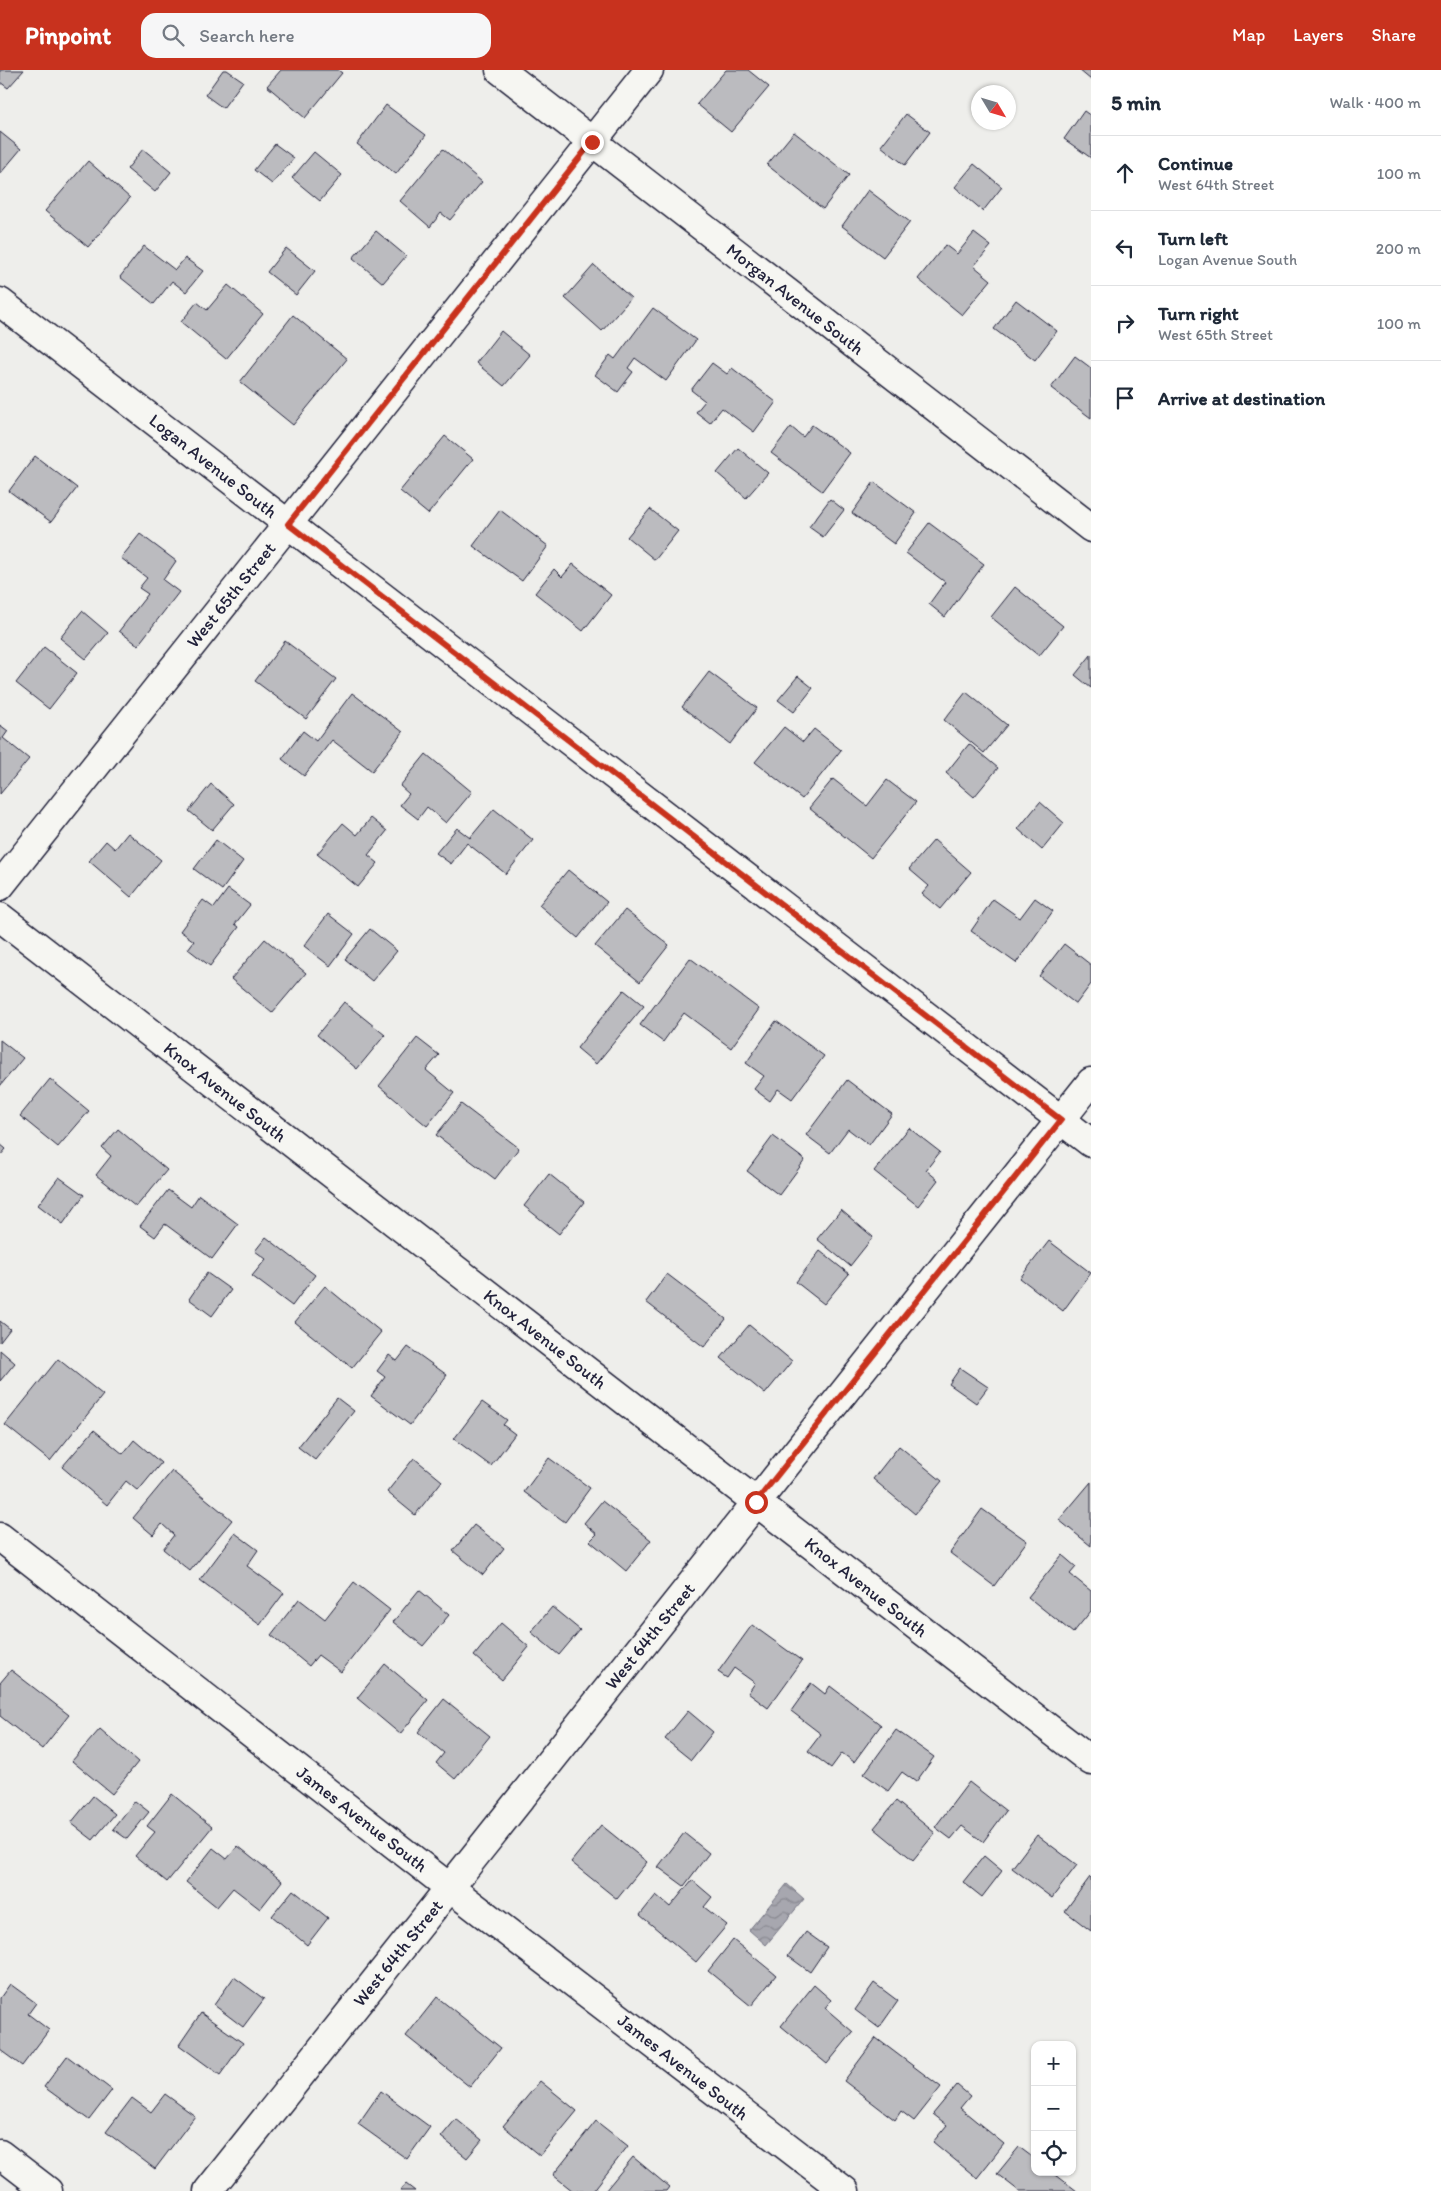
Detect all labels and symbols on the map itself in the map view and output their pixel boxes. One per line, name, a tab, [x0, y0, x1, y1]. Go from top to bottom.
north arrow	[971, 85, 1016, 130]
route end	[581, 131, 604, 154]
street label: Morgan Avenue South	[722, 239, 868, 359]
street label: Logan Avenue South	[145, 409, 281, 523]
street label: West 65th Street	[182, 538, 280, 652]
street label: Knox Avenue South	[159, 1037, 291, 1147]
street label: Knox Avenue South	[479, 1284, 611, 1394]
route start	[745, 1491, 768, 1514]
street label: Knox Avenue South	[800, 1532, 932, 1642]
street label: West 64th Street	[600, 1578, 700, 1694]
street label: James Avenue South	[292, 1761, 432, 1877]
street label: West 64th Street	[348, 1895, 448, 2011]
street label: James Avenue South	[613, 2009, 753, 2125]

